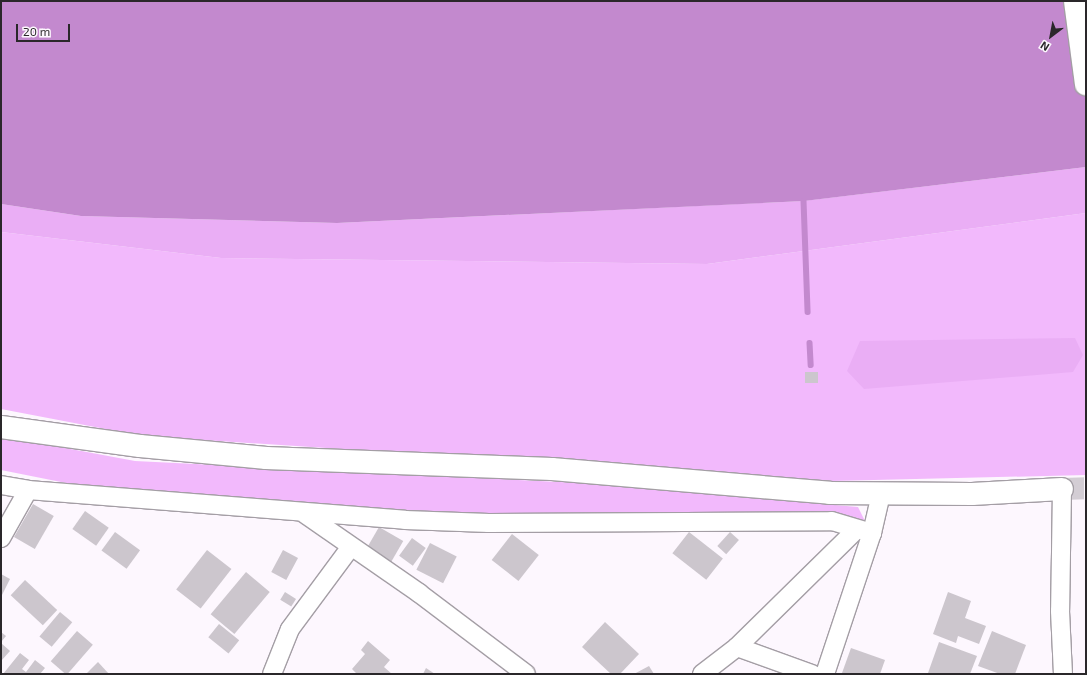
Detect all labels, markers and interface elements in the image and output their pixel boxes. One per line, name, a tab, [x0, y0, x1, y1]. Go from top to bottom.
scale bar	[18, 16, 72, 42]
north arrow	[1031, 16, 1071, 56]
text: 20 m	[23, 24, 50, 38]
text: N	[1038, 39, 1051, 54]

